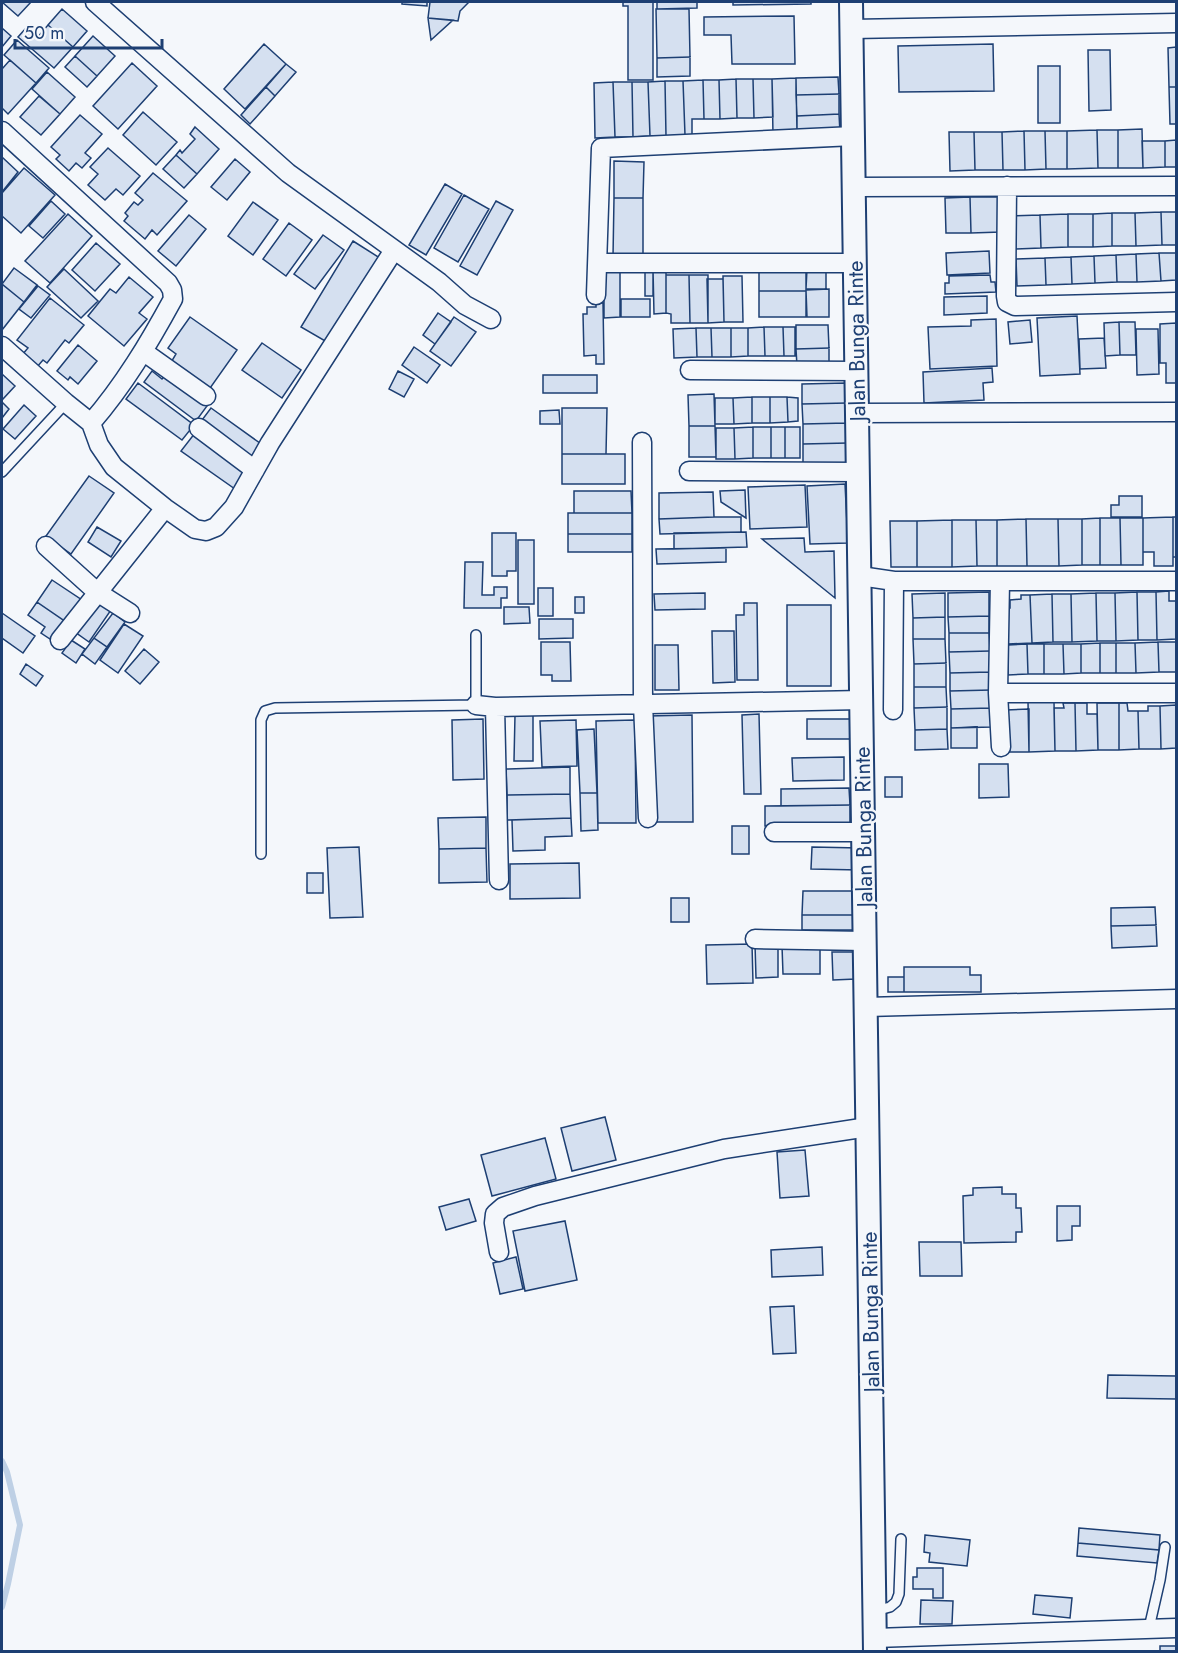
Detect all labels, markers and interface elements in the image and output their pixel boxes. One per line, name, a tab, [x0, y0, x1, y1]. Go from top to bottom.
scale bar	[15, 12, 162, 50]
text: 50 m	[24, 20, 64, 46]
street label: Jalan Bunga Rinte	[839, 260, 873, 425]
street label: Jalan Bunga Rinte	[846, 746, 880, 911]
street label: Jalan Bunga Rinte	[853, 1231, 887, 1396]

